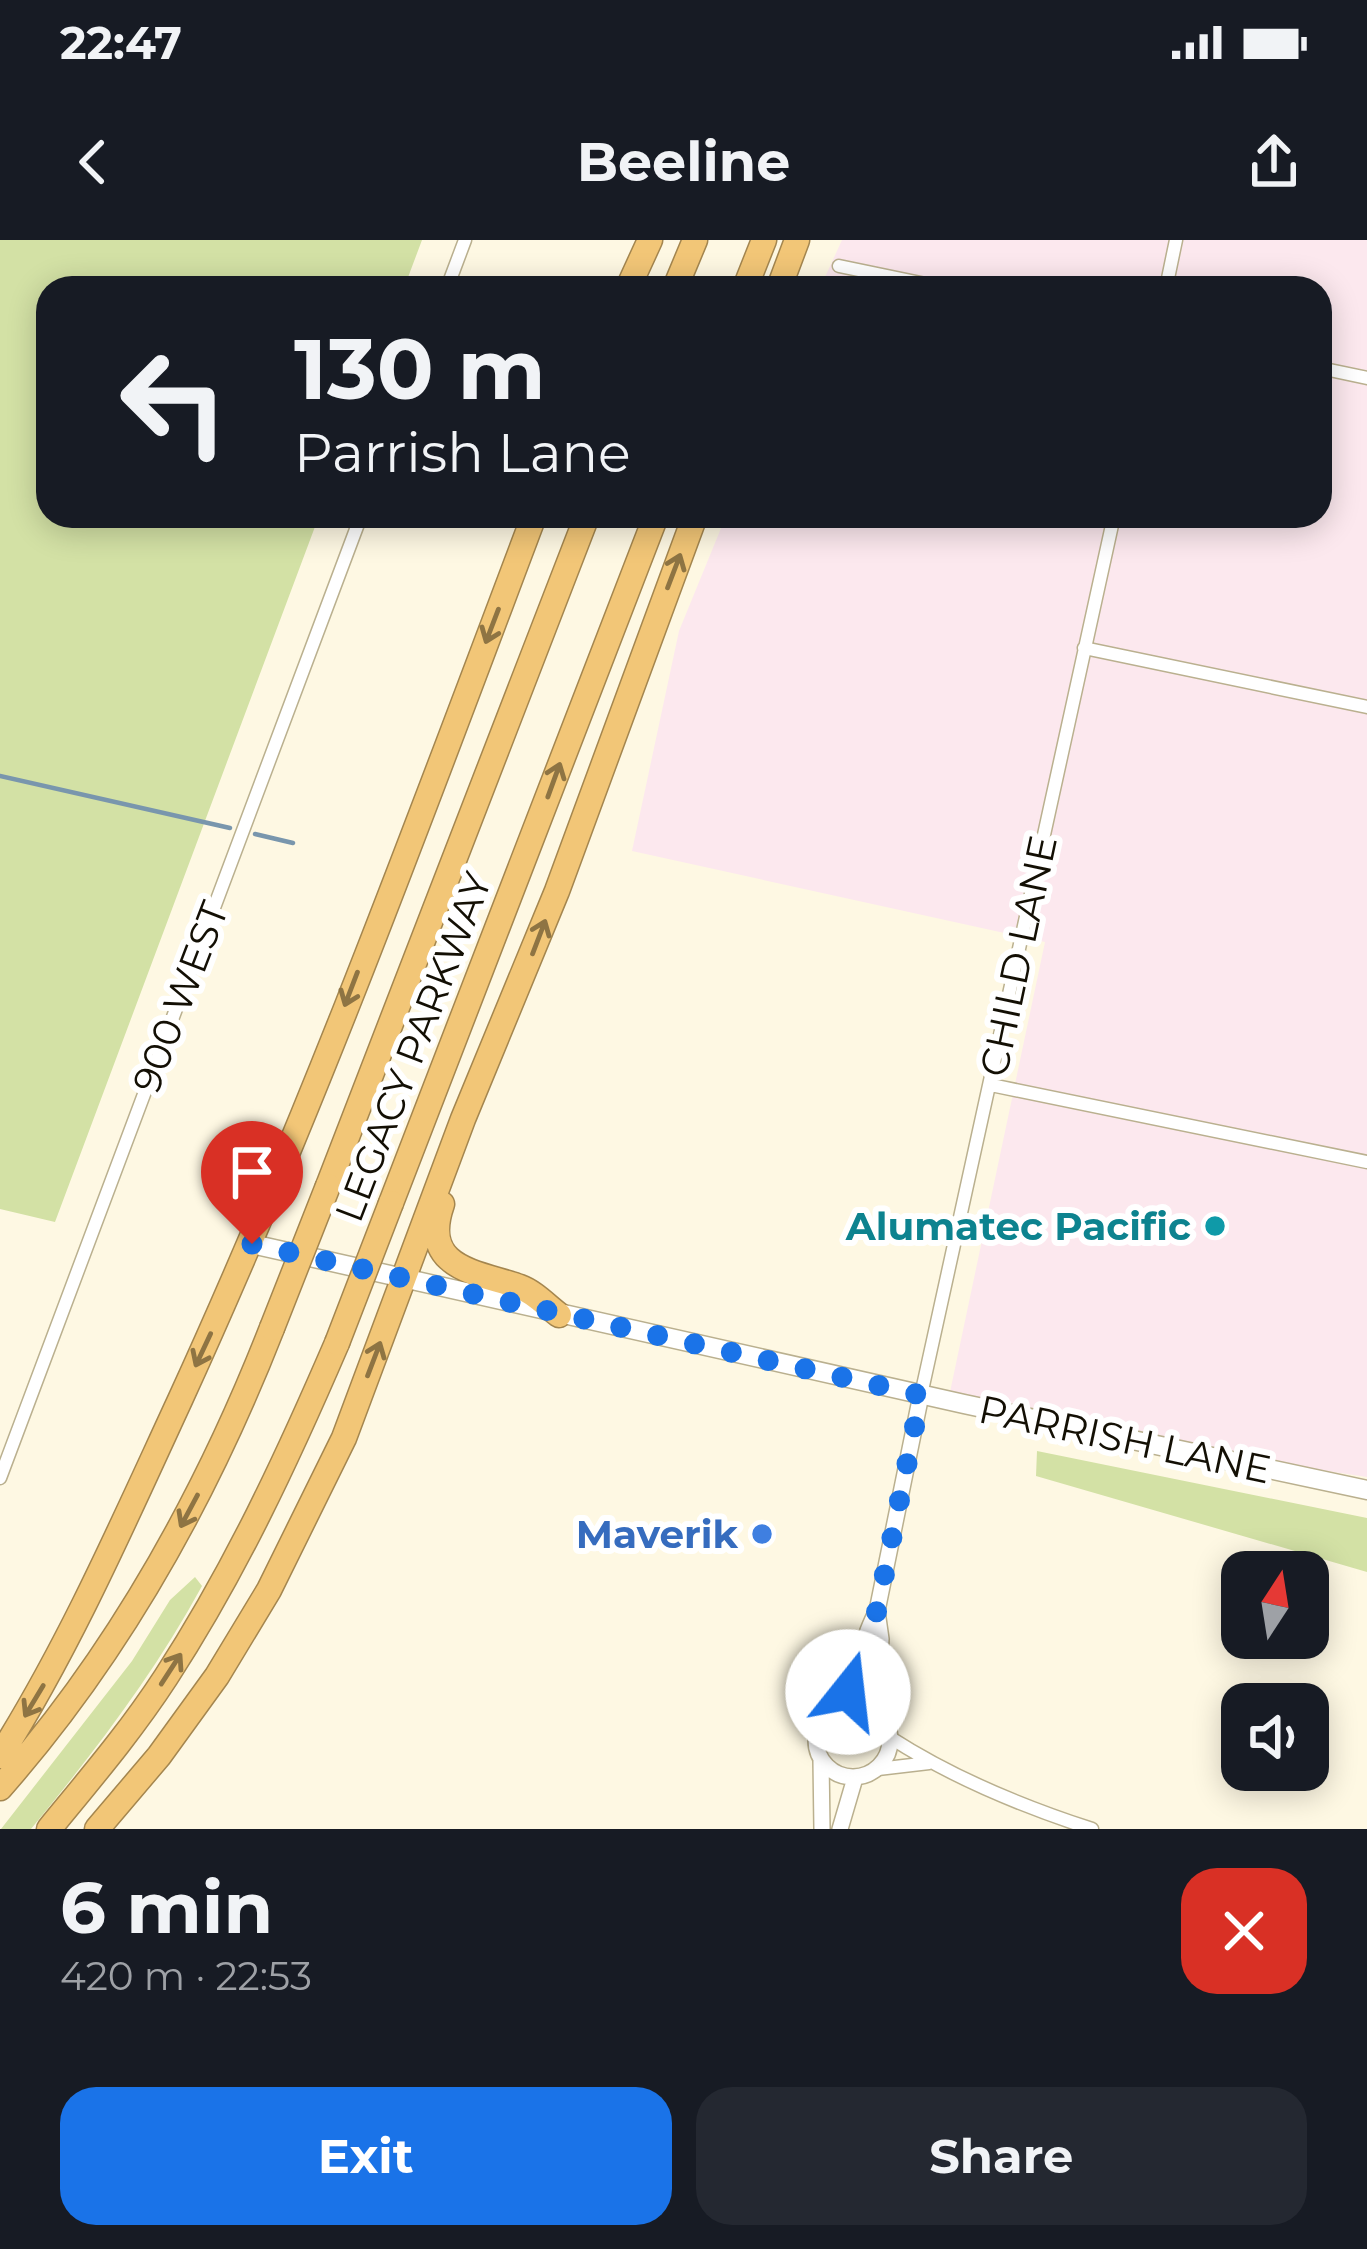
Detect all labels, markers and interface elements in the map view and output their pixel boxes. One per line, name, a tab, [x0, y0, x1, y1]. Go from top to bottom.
text: 22:47	[60, 15, 182, 70]
icon: back	[60, 129, 126, 195]
text: Beeline	[577, 129, 790, 195]
icon: share	[1241, 129, 1307, 195]
text: 130 m	[294, 318, 546, 420]
icon: left	[96, 324, 252, 480]
text: Parrish Lane	[294, 420, 631, 486]
one-way arrow	[665, 554, 686, 591]
one-way arrow	[480, 606, 502, 643]
one-way arrow	[544, 762, 566, 799]
street label: CHILD LANE	[969, 831, 1067, 1081]
street label: LEGACY PARKWAY	[324, 865, 502, 1228]
street label: 900 WEST	[122, 894, 239, 1099]
one-way arrow	[530, 920, 551, 957]
one-way arrow	[339, 970, 361, 1007]
pin	[201, 1121, 303, 1244]
icon: arrive	[219, 1139, 285, 1205]
place label: Alumatec Pacific	[845, 1202, 1191, 1250]
marker: Alumatec Pacific	[1202, 1213, 1228, 1239]
one-way arrow	[191, 1331, 213, 1367]
one-way arrow	[364, 1341, 386, 1378]
street label: PARRISH LANE	[975, 1385, 1275, 1493]
one-way arrow	[177, 1492, 200, 1528]
place label: Maverik	[576, 1510, 738, 1558]
marker: Maverik	[749, 1521, 775, 1547]
north arrow	[1221, 1551, 1329, 1659]
map controls	[1221, 1551, 1329, 1791]
position arrow	[785, 1629, 911, 1755]
one-way arrow	[158, 1653, 183, 1687]
one-way arrow	[21, 1683, 45, 1718]
button: sound	[1221, 1683, 1329, 1791]
text: 6 min	[60, 1863, 273, 1951]
button: close	[1181, 1868, 1307, 1994]
text: 420 m · 22:53	[60, 1952, 312, 2000]
button: Exit	[60, 2087, 672, 2225]
button: Share	[696, 2087, 1307, 2225]

